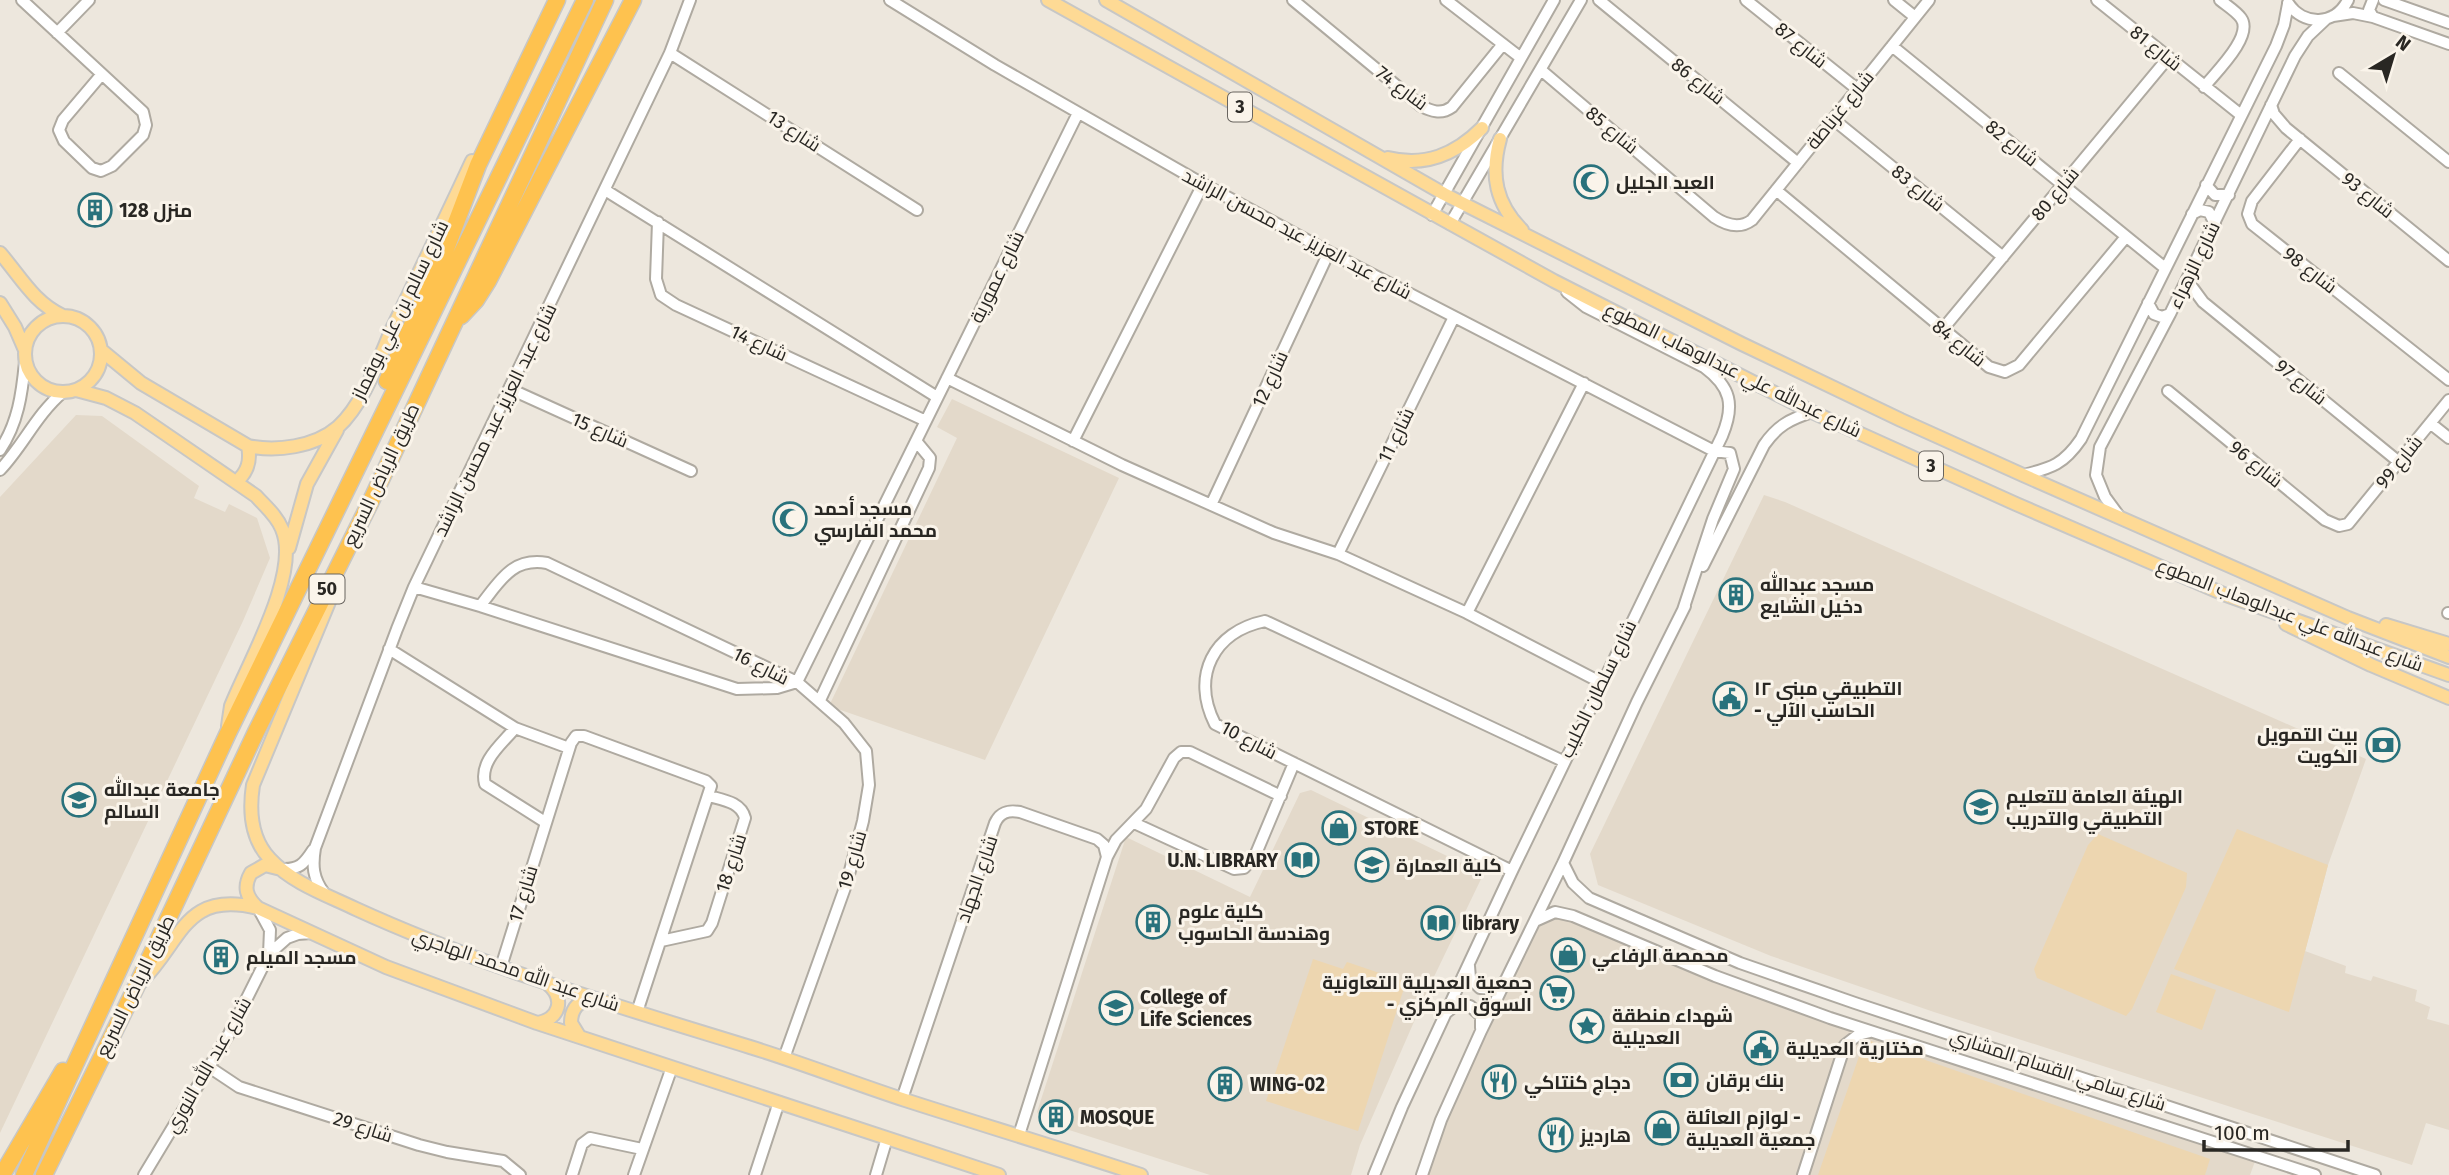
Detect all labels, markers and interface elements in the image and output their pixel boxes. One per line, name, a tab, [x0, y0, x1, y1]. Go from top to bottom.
street label: شارع 87	[1769, 17, 1832, 75]
street label: شارع 81	[2124, 20, 2187, 77]
north arrow	[2358, 21, 2428, 91]
text: N	[2391, 30, 2415, 56]
street label: شارع 86	[1665, 52, 1730, 111]
street label: شارع 74	[1370, 61, 1433, 117]
street label: شارع غرناطة	[1801, 66, 1880, 155]
road number: 3	[1228, 92, 1252, 122]
street label: شارع 85	[1580, 101, 1643, 160]
street label: شارع 13	[762, 105, 825, 159]
street label: شارع 82	[1980, 115, 2043, 173]
street label: شارع 83	[1885, 160, 1949, 218]
mosque icon: العبد الجليل	[1572, 163, 1610, 201]
street label: شارع 80	[2026, 163, 2086, 227]
street label: شارع عبد العزيز عبد محسن الراشد	[1177, 164, 1416, 306]
street label: شارع 93	[2336, 167, 2399, 225]
place label: العبد الجليل	[1616, 171, 1715, 194]
building icon: منزل 128	[76, 191, 114, 229]
place label: منزل 128	[119, 199, 192, 223]
street label: شارع سالم بن علي بوقماز	[346, 217, 456, 406]
street label: شارع الزهراء	[2163, 218, 2227, 313]
street label: شارع عمورية	[965, 227, 1031, 328]
street label: شارع 98	[2277, 242, 2342, 300]
street label: شارع عبدالله علي عبدالوهاب المطوع	[1599, 297, 1866, 445]
street label: شارع عبد العزيز عبد محسن الراشد	[428, 300, 563, 541]
street label: شارع 84	[1926, 314, 1990, 373]
street label: شارع 14	[726, 320, 791, 368]
street label: شارع 12	[1247, 347, 1295, 412]
street label: شارع 97	[2269, 354, 2332, 411]
street label: طريق الرياض السريع	[338, 400, 426, 551]
street label: شارع 11	[1373, 404, 1421, 467]
street label: شارع 15	[567, 407, 632, 454]
street label: شارع 99	[2371, 431, 2429, 495]
street label: شارع 96	[2223, 436, 2287, 494]
road number: 3	[1919, 452, 1943, 480]
place label: مسجد أحمد محمد الفارسي	[814, 495, 937, 546]
mosque icon: مسجد أحمد محمد الفارسي	[771, 500, 809, 538]
street label: شارع عبدالله علي عبدالوهاب المطوع	[2153, 553, 2427, 679]
place label: مسجد عبدالله دخيل الشايع	[1760, 571, 1874, 620]
road number: 50	[310, 574, 344, 604]
building icon: مسجد عبدالله دخيل الشايع	[1717, 576, 1755, 614]
street label: شارع سلطان الكليب	[1555, 616, 1643, 763]
street label: شارع 16	[728, 642, 793, 692]
place label: التطبيقي مبنى ١٢ - الحاسب الآلي	[1754, 677, 1902, 726]
public building icon: التطبيقي مبنى ١٢ - الحاسب الآلي	[1711, 680, 1749, 718]
street label: شارع 10	[1216, 716, 1281, 766]
place label: بيت التمويل الكويت	[2257, 723, 2358, 768]
bank icon: بيت التمويل الكويت	[2364, 726, 2402, 764]
place label: جامعة عبدالله السالم	[104, 776, 220, 825]
school or university icon: جامعة عبدالله السالم	[60, 781, 98, 819]
place label: الهيئة العامة للتعليم التطبيقي والتدريب	[2006, 785, 2183, 834]
school or university icon: الهيئة العامة للتعليم التطبيقي والتدريب	[1962, 788, 2000, 826]
shop icon: STORE	[1320, 809, 1358, 847]
place label: STORE	[1364, 817, 1419, 840]
street label: شارع 19	[833, 828, 873, 893]
street label: شارع 18	[711, 831, 753, 896]
street label: شارع الجهاد	[951, 832, 1005, 926]
library icon: U.N. LIBRARY	[1283, 841, 1321, 879]
school or university icon: كلية العمارة	[1353, 846, 1391, 884]
place label: U.N. LIBRARY	[1167, 849, 1279, 872]
place label: كلية العمارة	[1396, 854, 1502, 877]
street label: شارع 17	[503, 863, 544, 926]
place label: كلية علوم وهندسة الحاسوب	[1178, 900, 1330, 945]
building icon: كلية علوم وهندسة الحاسوب	[1134, 903, 1172, 941]
library icon: library	[1419, 904, 1457, 942]
street label: طريق الرياض السريع	[91, 911, 181, 1062]
place label: library	[1462, 912, 1519, 935]
street label: شارع عبد الله محمد الهاجري	[408, 923, 623, 1019]
shop icon: محمصة الرفاعي	[1549, 936, 1587, 974]
building icon: مسجد الميلم	[202, 938, 240, 976]
place label: محمصة الرفاعي	[1592, 944, 1729, 971]
place label: مسجد الميلم	[246, 946, 357, 971]
place label: جمعية العديلية التعاونية - السوق المركزي	[1322, 971, 1532, 1020]
supermarket icon: جمعية العديلية التعاونية - السوق المركزي	[1538, 974, 1576, 1012]
place label: College of Life Sciences	[1140, 986, 1252, 1031]
school or university icon: College of Life Sciences	[1097, 989, 1135, 1027]
street label: شارع عبد الله النوري	[159, 993, 259, 1138]
place label: شهداء منطقة العديلية	[1612, 1004, 1733, 1049]
place icon: شهداء منطقة العديلية	[1568, 1007, 1606, 1045]
street label: شارع سامي القسام المشاري	[1946, 1024, 2169, 1119]
public building icon: مختارية العديلية	[1742, 1029, 1780, 1067]
place label: مختارية العديلية	[1786, 1037, 1924, 1060]
bank icon: بنك برقان	[1662, 1061, 1700, 1099]
restaurant icon: دجاج كنتاكي	[1480, 1063, 1518, 1101]
building icon: WING-02	[1206, 1065, 1244, 1103]
place label: بنك برقان	[1706, 1069, 1784, 1092]
place label: دجاج كنتاكي	[1524, 1071, 1631, 1098]
place label: WING-02	[1250, 1073, 1325, 1096]
building icon: MOSQUE	[1037, 1098, 1075, 1136]
place label: MOSQUE	[1080, 1106, 1154, 1129]
place label: لوازم العائلة - جمعية العديلية	[1686, 1106, 1816, 1151]
street label: شارع 29	[330, 1107, 396, 1149]
scale bar	[2204, 1108, 2348, 1152]
shop icon: لوازم العائلة - جمعية العديلية	[1643, 1109, 1681, 1147]
restaurant icon: هارديز	[1537, 1116, 1575, 1154]
text: 100 m	[2214, 1120, 2270, 1146]
place label: هارديز	[1579, 1124, 1631, 1147]

